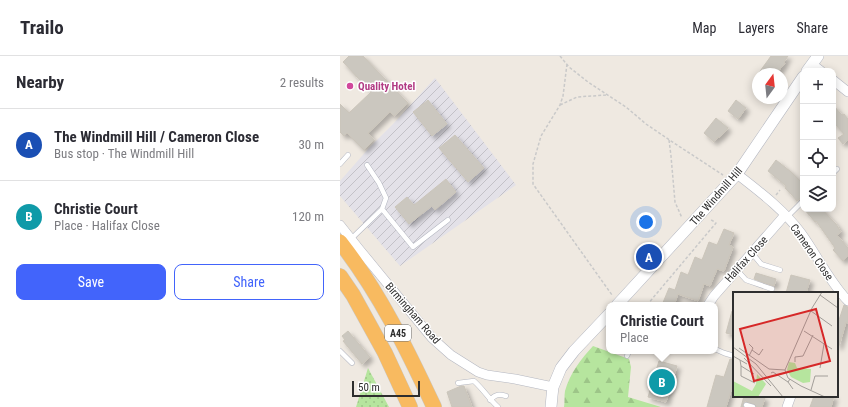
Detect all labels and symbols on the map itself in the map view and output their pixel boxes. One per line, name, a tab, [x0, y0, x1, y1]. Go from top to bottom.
north arrow	[752, 68, 788, 104]
place label: Quality Hotel	[358, 80, 415, 93]
marker: Quality Hotel	[345, 81, 355, 91]
street label: The Windmill Hill	[687, 164, 745, 228]
your location	[636, 212, 656, 232]
street label: Cameron Close	[787, 222, 836, 283]
street label: Halifax Close	[722, 234, 771, 285]
pin: A	[636, 242, 662, 272]
street label: Birmingham Road	[382, 280, 443, 347]
inset map	[733, 292, 838, 397]
road number: A45	[385, 325, 411, 341]
pin: B	[649, 367, 675, 397]
scale bar	[352, 379, 420, 398]

